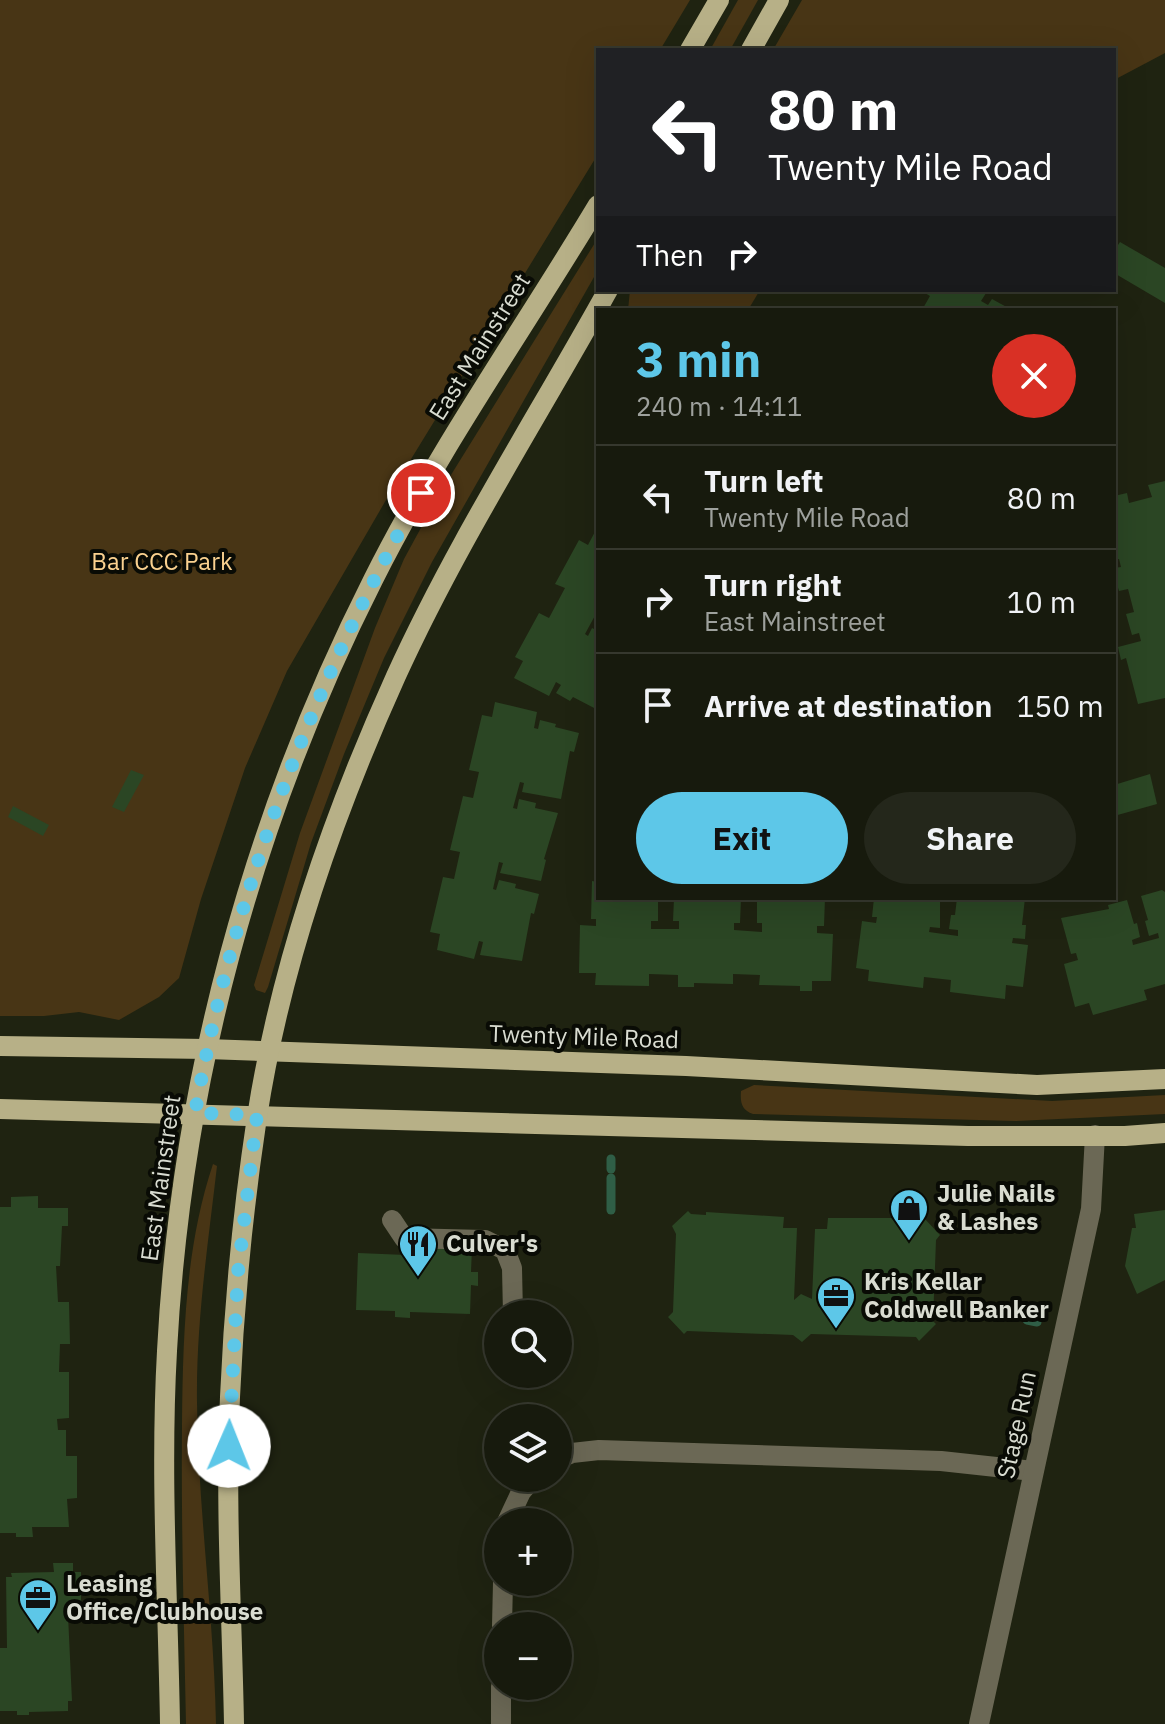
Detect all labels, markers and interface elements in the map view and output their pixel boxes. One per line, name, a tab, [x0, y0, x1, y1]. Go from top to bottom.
text: 80 m	[768, 73, 898, 145]
icon: left	[636, 80, 740, 184]
text: Twenty Mile Road	[768, 143, 1053, 190]
icon: right	[720, 232, 764, 276]
text: Then	[636, 235, 704, 274]
street label: East Mainstreet	[421, 267, 537, 426]
text: 3 min	[636, 328, 761, 390]
button: close	[992, 334, 1076, 418]
text: 240 m · 14:11	[636, 389, 802, 423]
pin	[387, 459, 455, 527]
text: Turn left	[704, 461, 823, 500]
icon: arrive	[399, 471, 443, 515]
icon: left	[636, 475, 680, 519]
text: 80 m	[1007, 478, 1076, 517]
text: Twenty Mile Road	[704, 500, 910, 534]
park label: Bar CCC Park	[91, 545, 233, 577]
text: Turn right	[704, 565, 842, 604]
icon: right	[636, 579, 680, 623]
text: 10 m	[1007, 582, 1076, 621]
text: East Mainstreet	[704, 604, 886, 638]
icon: arrive	[636, 683, 680, 727]
text: Arrive at destination	[704, 686, 992, 725]
text: 150 m	[1016, 686, 1104, 725]
button: Exit	[636, 792, 848, 884]
button: Share	[864, 792, 1076, 884]
street label: Twenty Mile Road	[489, 1017, 680, 1055]
street label: East Mainstreet	[132, 1093, 188, 1263]
place label: Julie Nails & Lashes	[937, 1177, 1055, 1237]
shop icon: Julie Nails & Lashes	[888, 1187, 930, 1242]
restaurant icon: Culver's	[397, 1223, 439, 1278]
place label: Culver's	[446, 1227, 538, 1259]
place label: Kris Kellar Coldwell Banker	[864, 1265, 1049, 1325]
office icon: Kris Kellar Coldwell Banker	[815, 1275, 857, 1330]
map controls	[484, 1300, 572, 1700]
button: search	[484, 1300, 572, 1388]
street label: Stage Run	[989, 1368, 1043, 1482]
position arrow	[187, 1404, 271, 1488]
button: layers	[484, 1404, 572, 1492]
button: +	[484, 1508, 572, 1596]
place label: Leasing Office/Clubhouse	[66, 1567, 263, 1627]
office icon: Leasing Office/Clubhouse	[17, 1577, 59, 1632]
button: −	[484, 1612, 572, 1700]

